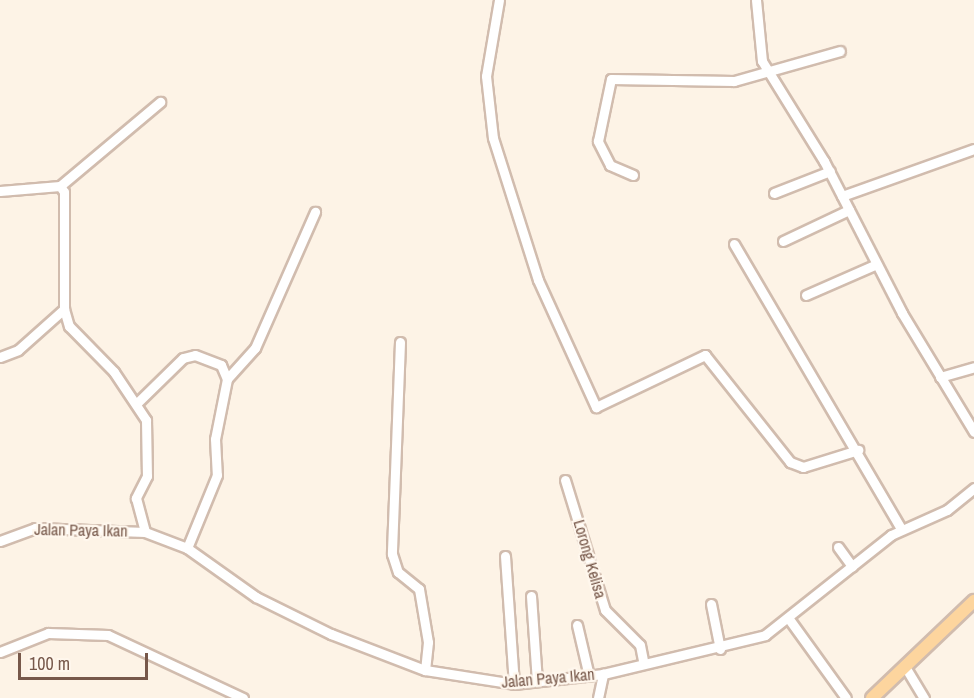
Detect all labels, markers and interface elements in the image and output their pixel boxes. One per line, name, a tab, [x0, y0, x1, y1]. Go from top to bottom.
street label: Lorong Kelisa	[570, 517, 610, 601]
street label: Jalan Paya Ikan	[34, 520, 128, 540]
scale bar	[21, 641, 152, 679]
text: 100 m	[29, 651, 70, 676]
street label: Jalan Paya Ikan	[501, 664, 595, 692]

